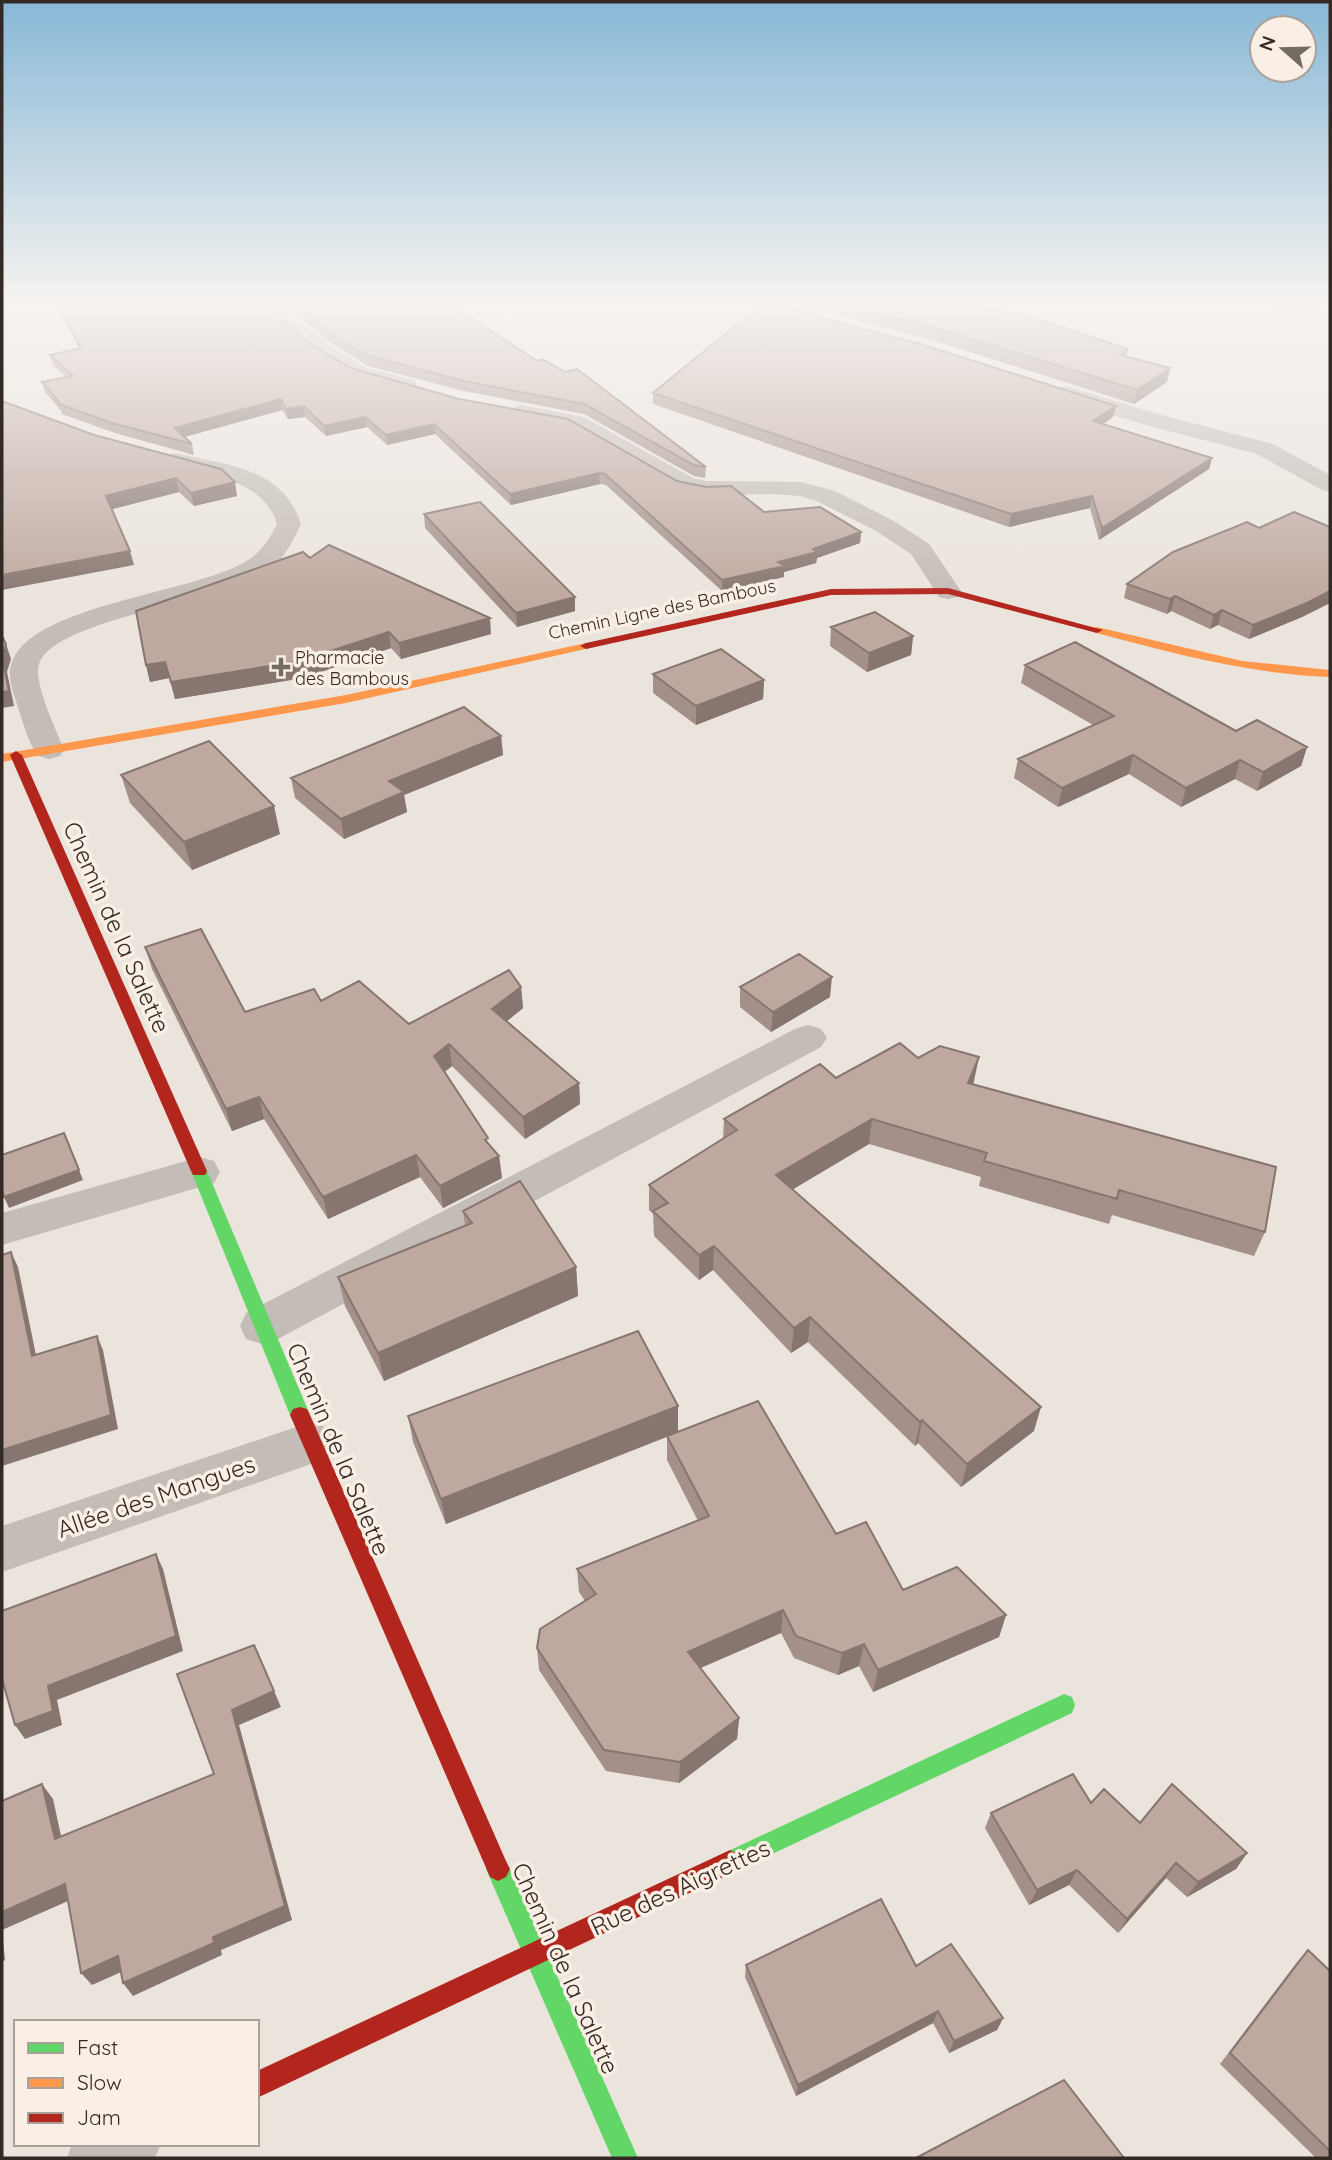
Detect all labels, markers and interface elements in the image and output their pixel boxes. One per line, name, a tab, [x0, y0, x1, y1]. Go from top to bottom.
north arrow	[1248, 14, 1318, 84]
text: N	[1253, 33, 1281, 54]
street label: Chemin Ligne des Bambous	[546, 574, 778, 644]
place label: Pharmacie des Bambous	[295, 646, 409, 690]
marker: Pharmacie des Bambous	[273, 659, 289, 675]
street label: Chemin de la Salette	[57, 817, 177, 1037]
street label: Chemin de la Salette	[281, 1338, 397, 1560]
street label: Allée des Mangues	[53, 1448, 259, 1544]
street label: Rue des Aigrettes	[586, 1832, 774, 1942]
street label: Chemin de la Salette	[506, 1858, 626, 2078]
legend	[14, 2020, 259, 2146]
text: Fast	[77, 2034, 118, 2060]
text: Slow	[77, 2069, 122, 2095]
text: Jam	[77, 2104, 121, 2130]

